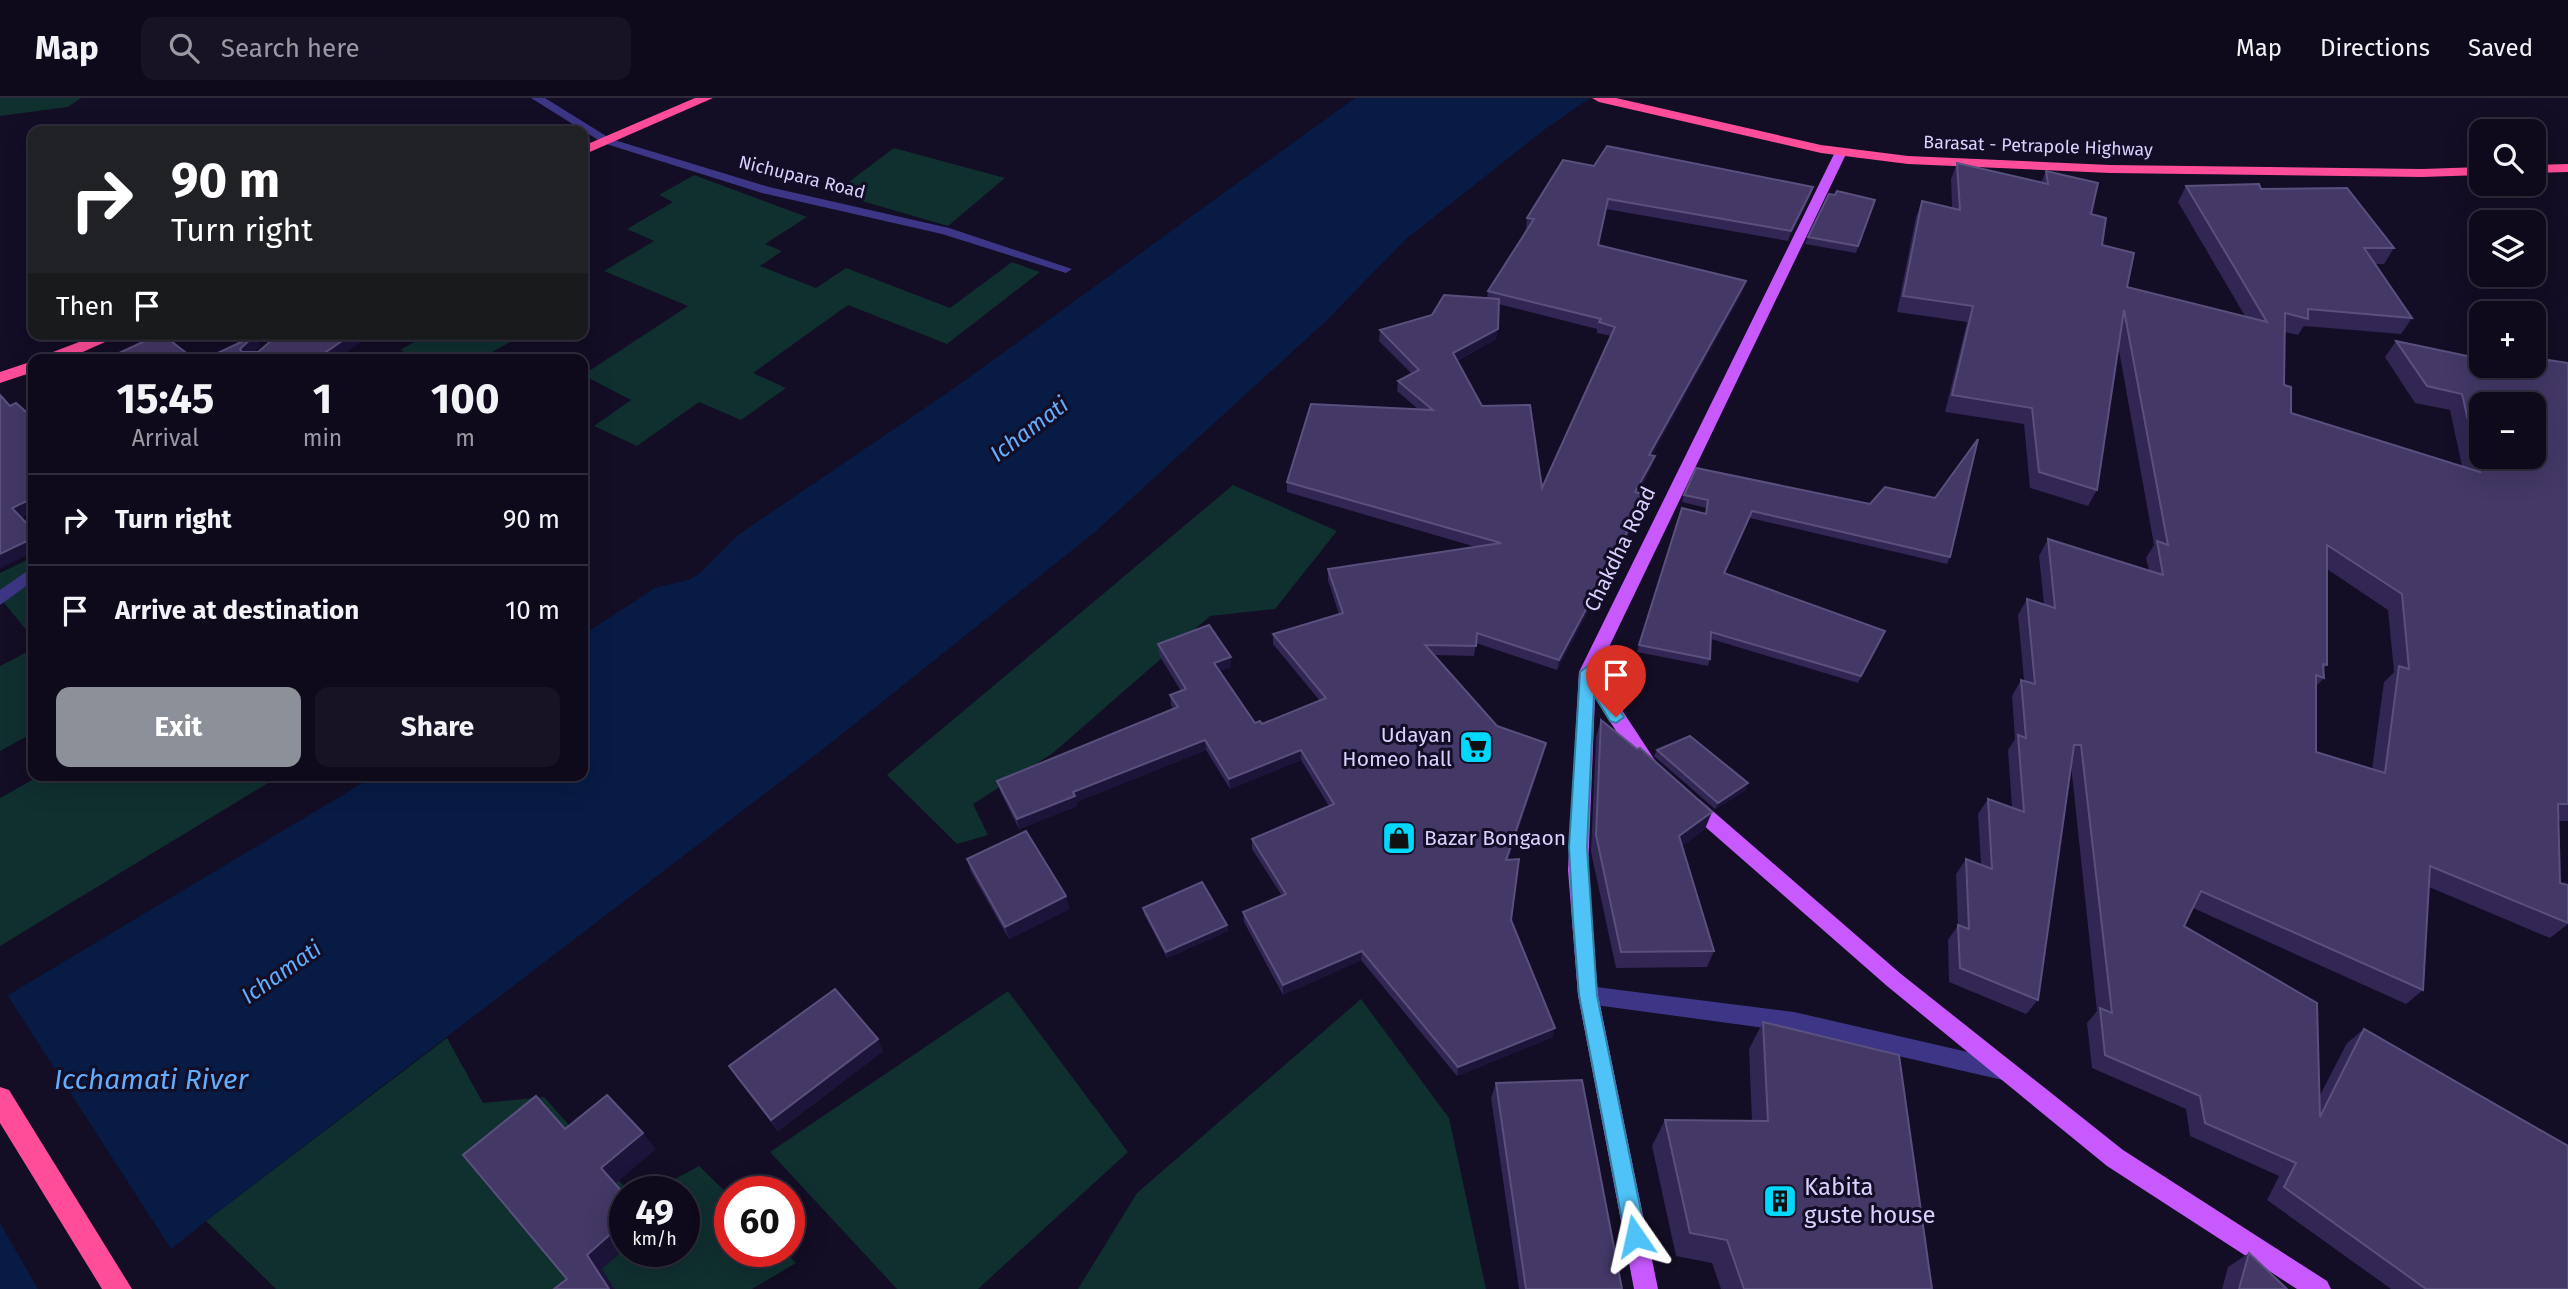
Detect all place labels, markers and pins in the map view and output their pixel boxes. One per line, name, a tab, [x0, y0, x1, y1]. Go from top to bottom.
pin	[1586, 645, 1646, 717]
place label: Udayan Homeo hall	[1342, 722, 1452, 772]
supermarket icon: Udayan Homeo hall	[1457, 728, 1495, 766]
shop icon: Bazar Bongaon	[1380, 819, 1418, 857]
place label: Bazar Bongaon	[1424, 825, 1566, 851]
place label: Kabita guste house	[1804, 1173, 1936, 1229]
building icon: Kabita guste house	[1761, 1182, 1799, 1220]

